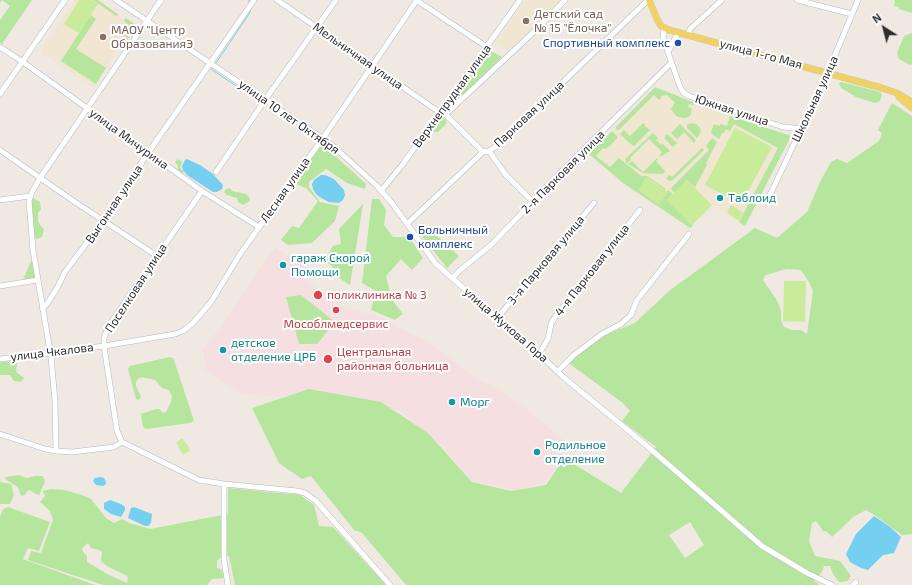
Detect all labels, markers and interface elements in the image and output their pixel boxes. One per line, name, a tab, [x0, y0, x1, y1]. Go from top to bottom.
place label: Детский сад № 15 "Ёлочка"	[534, 7, 611, 35]
north arrow	[864, 8, 904, 48]
text: N	[870, 10, 884, 25]
marker: Детский сад № 15 "Ёлочка"	[521, 16, 531, 26]
street label: Мельничная улица	[310, 20, 406, 92]
place label: МАОУ "Центр ОбразованияЭ	[111, 23, 193, 51]
marker: МАОУ "Центр ОбразованияЭ	[98, 32, 108, 42]
place label: Спортивный комплекс	[543, 36, 670, 50]
street label: улица 1-го Мая	[718, 36, 804, 72]
marker: Спортивный комплекс	[673, 38, 683, 48]
street label: Верхнепрудная улица	[410, 42, 494, 150]
street label: Школьная улица	[789, 54, 841, 144]
street label: улица 10 лет Октября	[236, 77, 342, 157]
street label: Парковая улица	[491, 78, 567, 150]
street label: Южная улица	[693, 91, 771, 129]
street label: улица Мичурина	[87, 105, 171, 173]
street label: 2-я Парковая улица	[518, 127, 608, 217]
street label: Лесная улица	[257, 155, 313, 225]
street label: Выгонная улица	[82, 162, 146, 246]
place label: Таблоид	[728, 191, 776, 205]
marker: Таблоид	[715, 193, 725, 203]
street label: 3-я Парковая улица	[504, 212, 588, 308]
street label: 4-я Парковая улица	[552, 221, 632, 319]
place label: Больничный комплекс	[418, 223, 488, 251]
marker: Больничный комплекс	[405, 232, 415, 242]
street label: Поселковая улица	[102, 241, 170, 335]
place label: гараж Скорой Помощи	[291, 251, 370, 279]
marker: гараж Скорой Помощи	[278, 260, 288, 270]
street label: улица Жукова Гора	[461, 284, 551, 366]
place label: поликлиника № 3	[327, 288, 427, 302]
marker: поликлиника № 3	[312, 289, 324, 301]
marker: Мособлмедсервис	[331, 305, 341, 315]
place label: Мособлмедсервис	[284, 317, 388, 331]
place label: детское отделение ЦРБ	[231, 336, 316, 364]
street label: улица Чкалова	[10, 340, 94, 364]
marker: детское отделение ЦРБ	[218, 345, 228, 355]
place label: Центральная районная больница	[337, 345, 449, 373]
marker: Центральная районная больница	[322, 353, 334, 365]
place label: Морг	[460, 395, 490, 409]
marker: Морг	[447, 397, 457, 407]
place label: Родильное отделение	[545, 438, 606, 466]
marker: Родильное отделение	[532, 447, 542, 457]

